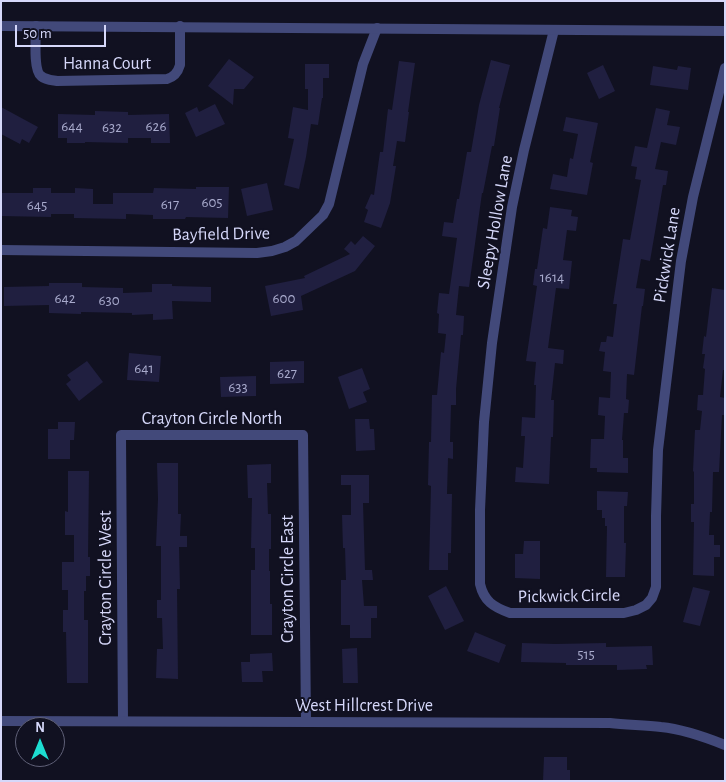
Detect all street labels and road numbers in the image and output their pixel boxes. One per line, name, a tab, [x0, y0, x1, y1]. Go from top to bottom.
street label: Hanna Court	[63, 53, 151, 75]
street label: Sleepy Hollow Lane	[473, 153, 517, 291]
street label: Pickwick Lane	[649, 206, 685, 304]
street label: Bayfield Drive	[172, 222, 270, 246]
street label: Crayton Circle North	[142, 408, 282, 430]
street label: Crayton Circle West	[95, 511, 117, 645]
street label: Crayton Circle East	[277, 515, 299, 643]
street label: Pickwick Circle	[518, 584, 620, 608]
street label: West Hillcrest Drive	[295, 695, 433, 717]

